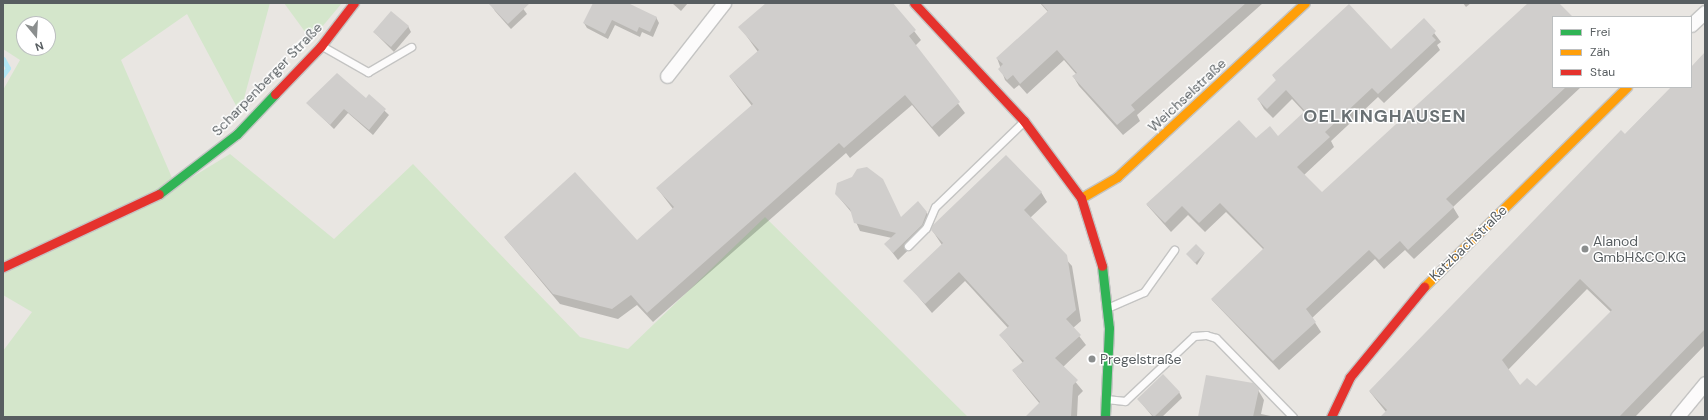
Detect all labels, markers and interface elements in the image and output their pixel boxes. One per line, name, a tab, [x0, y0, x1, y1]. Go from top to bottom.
north arrow	[16, 16, 56, 56]
legend	[1552, 16, 1692, 88]
street label: Scharpenberger Straße	[208, 19, 326, 139]
text: Frei	[1590, 24, 1610, 40]
text: N	[33, 39, 45, 54]
text: Zäh	[1590, 44, 1610, 60]
street label: Weichselstraße	[1145, 55, 1229, 135]
text: Stau	[1590, 64, 1615, 80]
district label: OELKINGHAUSEN	[1303, 105, 1467, 127]
street label: Katzbachstraße	[1426, 202, 1510, 284]
place label: Alanod GmbH&CO.KG	[1593, 233, 1686, 266]
marker: Alanod GmbH&CO.KG	[1580, 244, 1590, 254]
place label: Pregelstraße	[1100, 351, 1182, 367]
marker: Pregelstraße	[1087, 354, 1097, 364]

